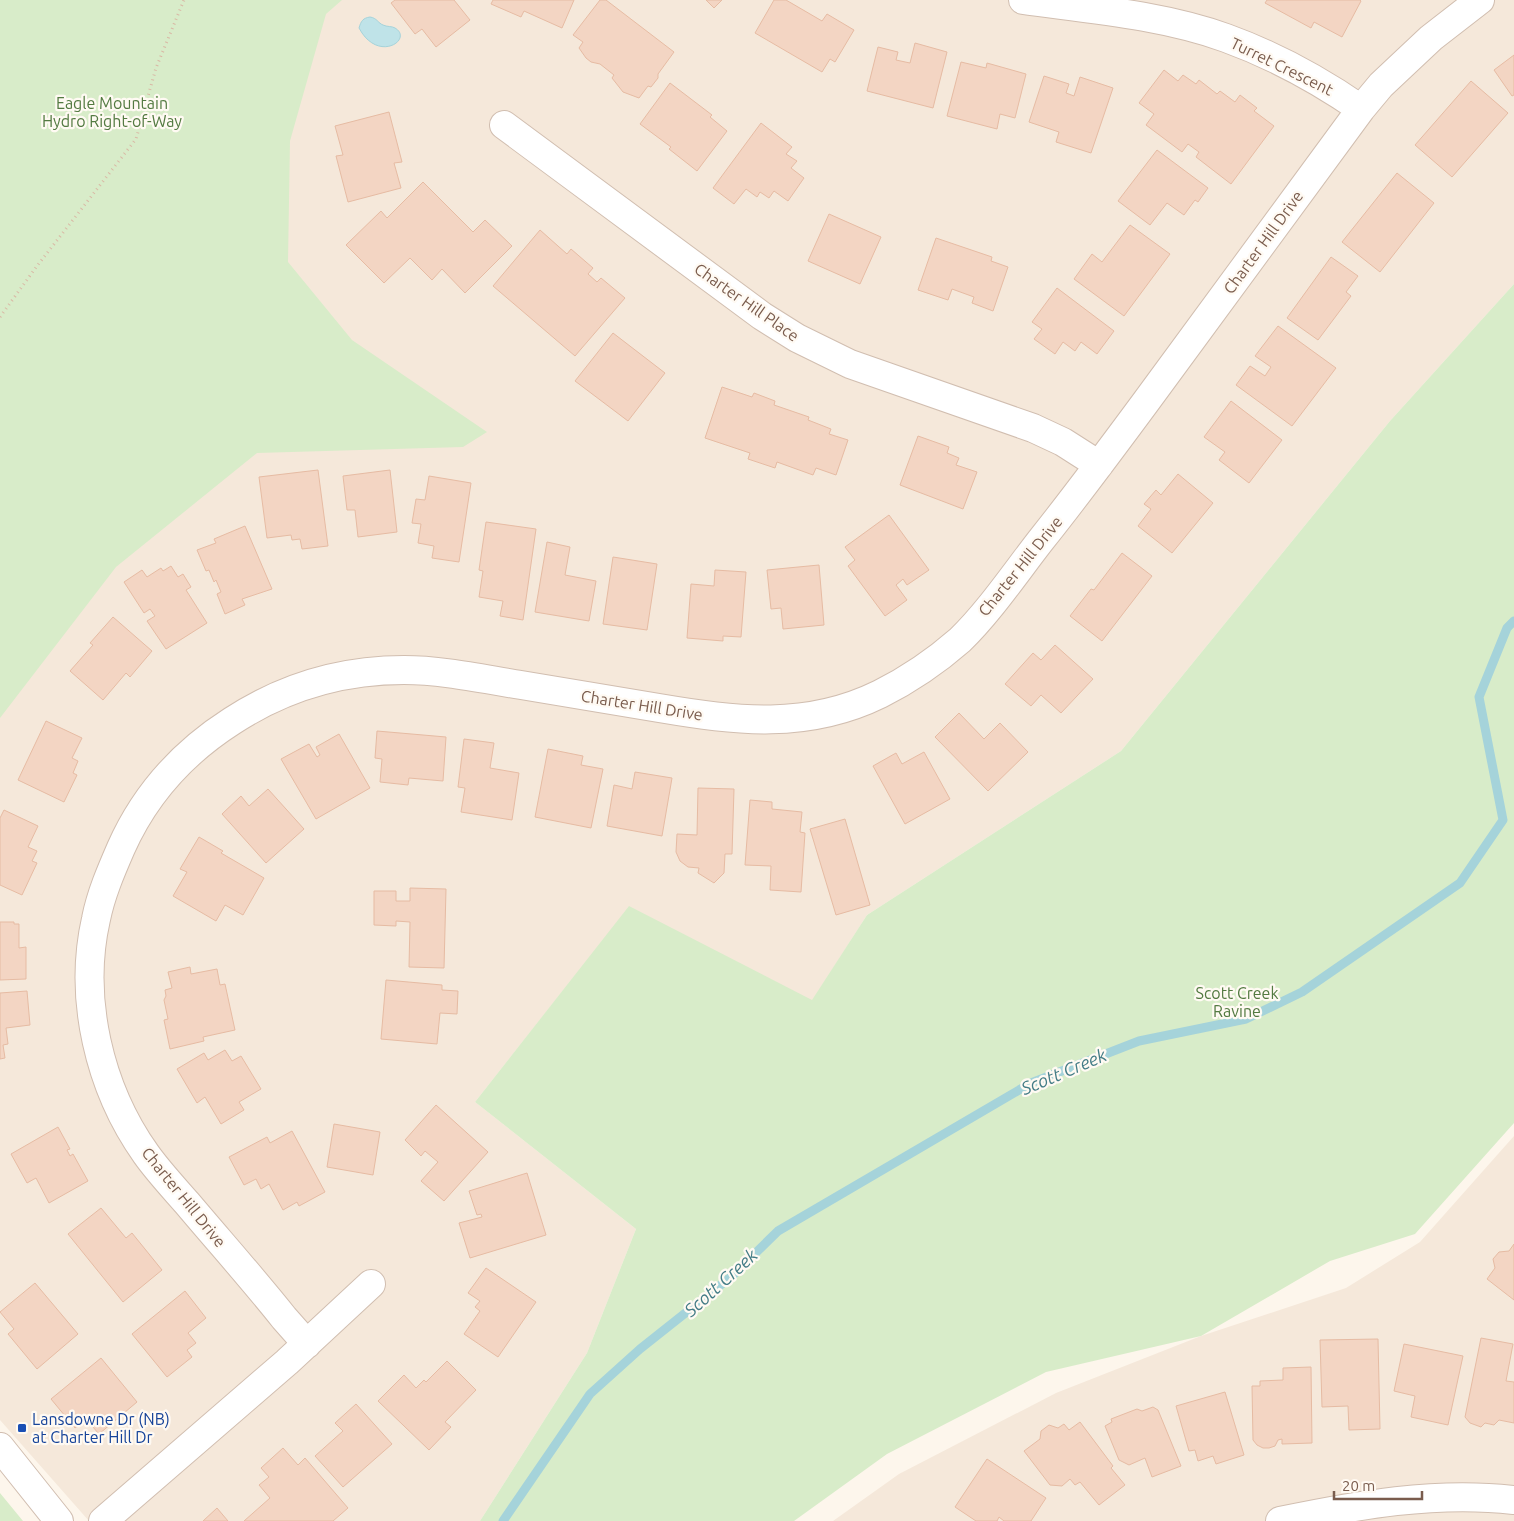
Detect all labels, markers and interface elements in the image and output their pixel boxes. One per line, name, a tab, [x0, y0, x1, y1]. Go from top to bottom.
street label: Turret Crescent	[1228, 33, 1337, 99]
park label: Eagle Mountain Hydro Right-of-Way	[42, 94, 182, 130]
street label: Charter Hill Drive	[1220, 187, 1306, 297]
street label: Charter Hill Place	[691, 259, 803, 345]
street label: Charter Hill Drive	[974, 513, 1066, 619]
street label: Charter Hill Drive	[580, 686, 704, 724]
park label: Scott Creek Ravine	[1196, 984, 1278, 1020]
water label: Scott Creek	[1017, 1044, 1110, 1098]
street label: Charter Hill Drive	[138, 1144, 230, 1250]
water label: Scott Creek	[679, 1244, 761, 1321]
place label: Lansdowne Dr (NB) at Charter Hill Dr	[32, 1410, 170, 1446]
marker: Lansdowne Dr (NB) at Charter Hill Dr	[16, 1422, 28, 1434]
scale bar	[1334, 1468, 1422, 1500]
text: 20 m	[1342, 1477, 1375, 1494]

